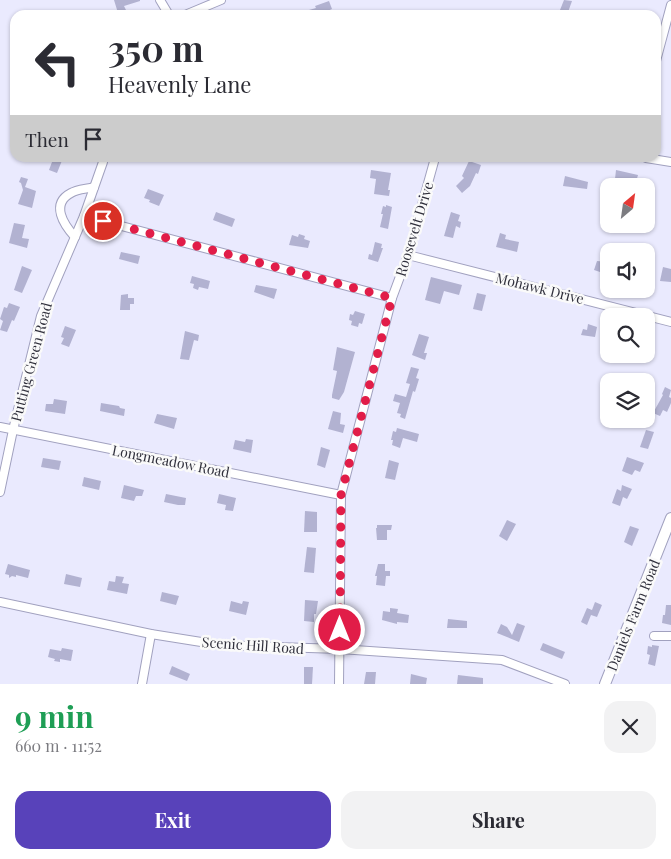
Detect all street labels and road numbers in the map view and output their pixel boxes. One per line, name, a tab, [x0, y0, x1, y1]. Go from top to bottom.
street label: Roosevelt Drive	[391, 179, 437, 279]
street label: Mohawk Drive	[494, 268, 586, 308]
street label: Putting Green Road	[6, 300, 56, 424]
street label: Longmeadow Road	[111, 440, 231, 482]
street label: Daniels Farm Road	[602, 556, 664, 674]
street label: Scenic Hill Road	[201, 632, 305, 658]

